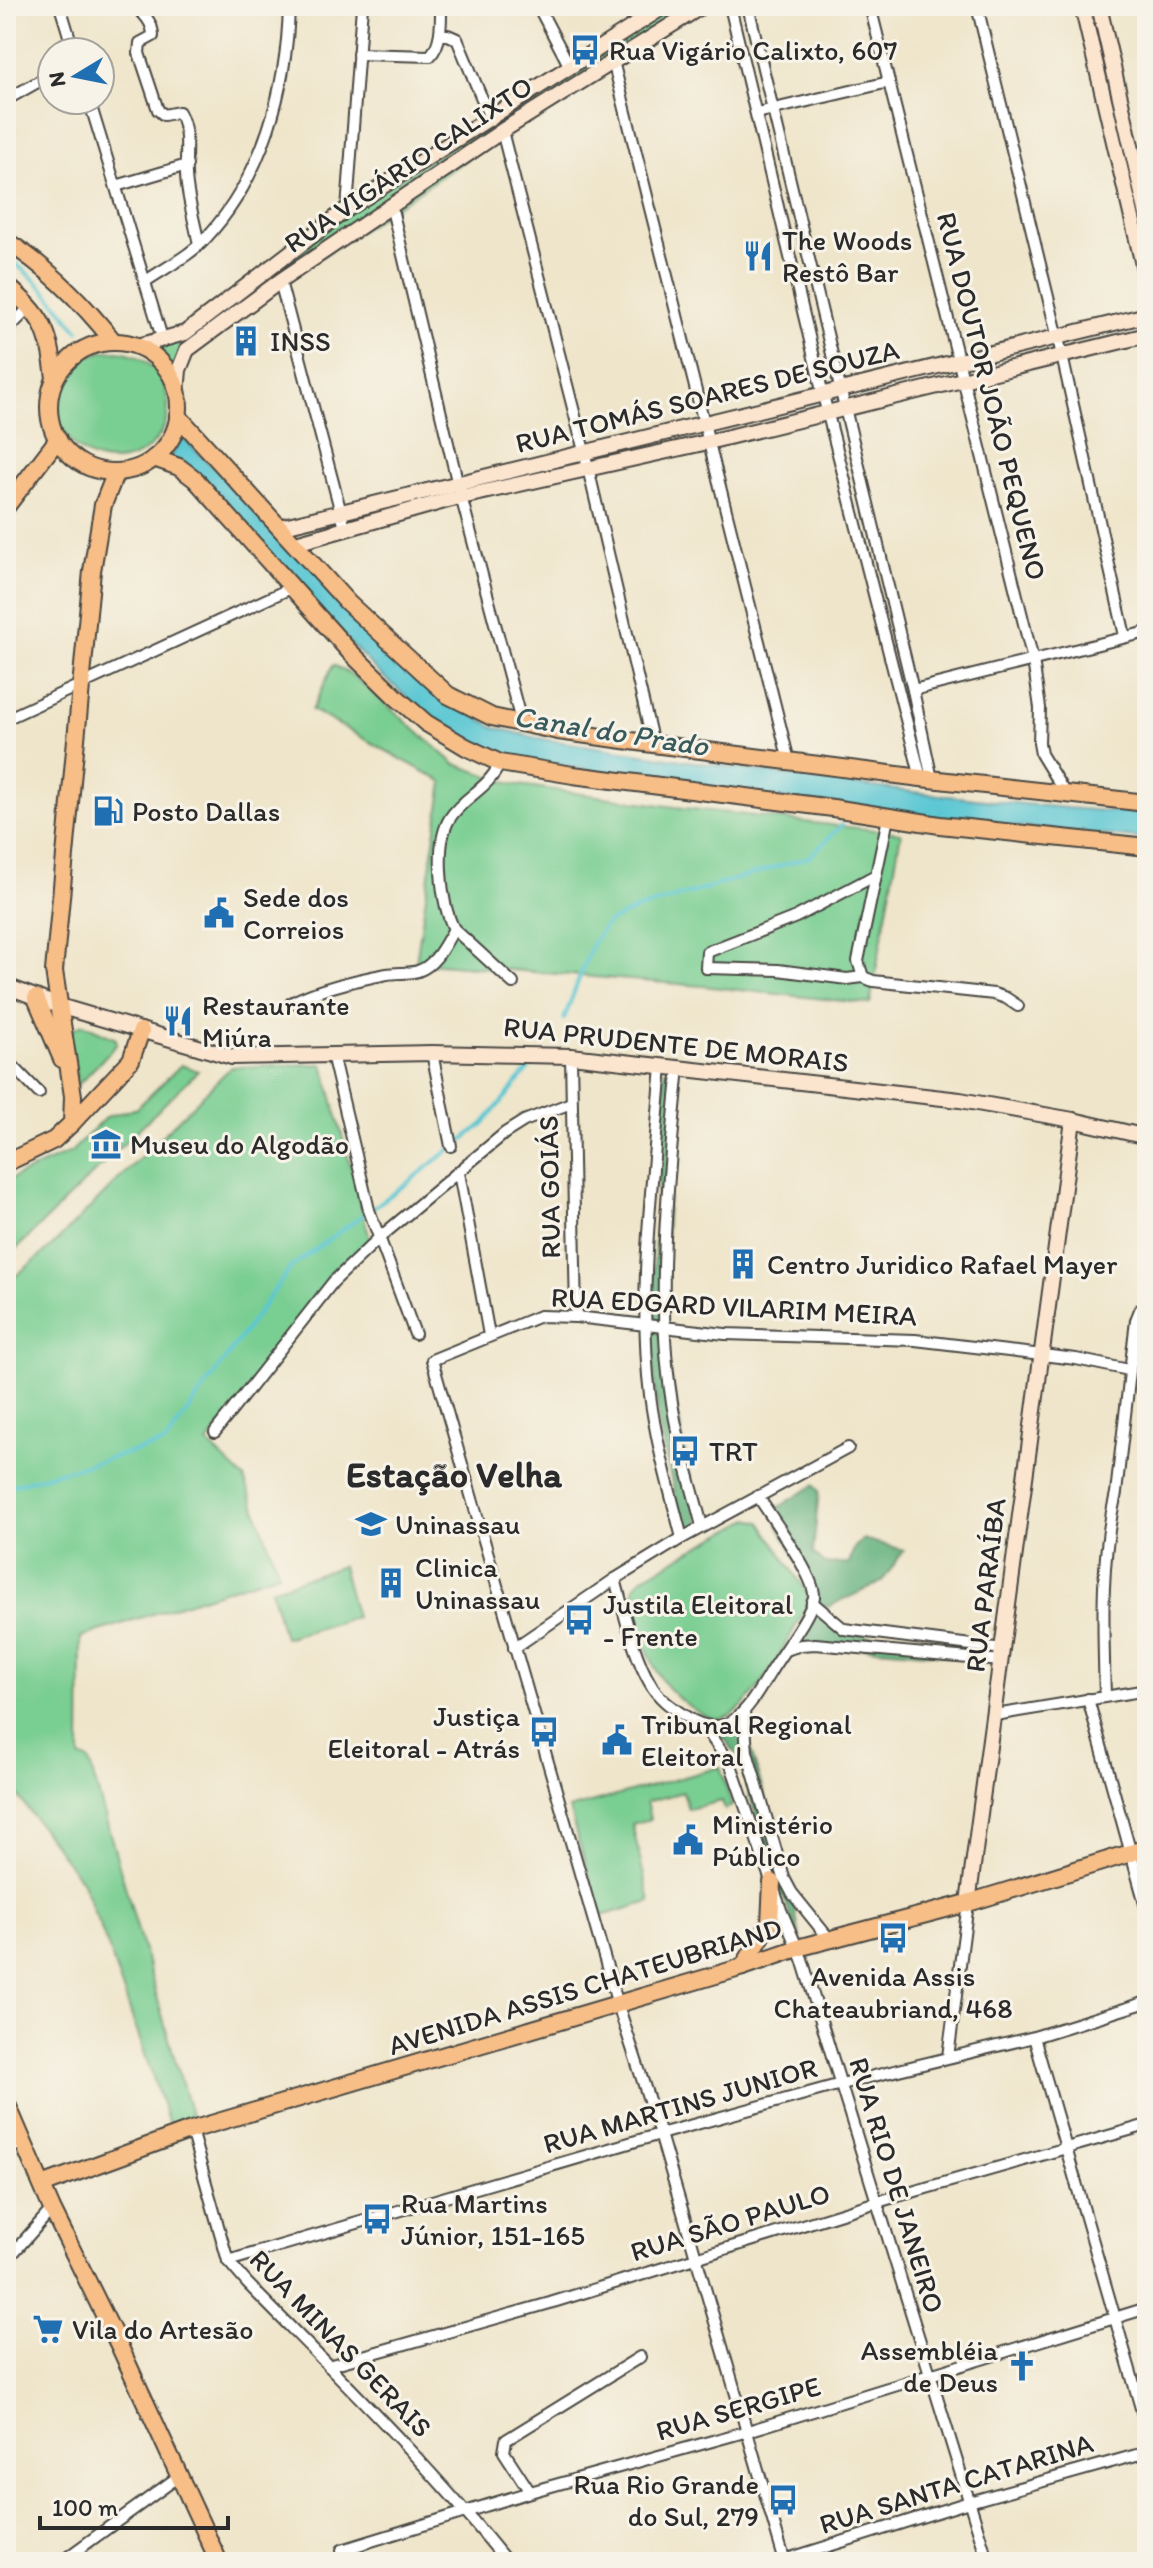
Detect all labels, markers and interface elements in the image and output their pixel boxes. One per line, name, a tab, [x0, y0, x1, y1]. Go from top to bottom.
bus stop icon: Rua Vigário Calixto, 607	[568, 33, 602, 67]
place label: Rua Vigário Calixto, 607	[609, 33, 897, 67]
north arrow	[36, 36, 116, 116]
street label: RUA VIGÁRIO CALIXTO	[277, 68, 539, 260]
text: N	[42, 70, 71, 89]
street label: RUA DOUTOR JOÃO PEQUENO	[930, 208, 1054, 584]
place label: The Woods Restô Bar	[782, 223, 912, 289]
restaurant icon: The Woods Restô Bar	[741, 239, 775, 273]
building icon: INSS	[229, 324, 263, 358]
place label: INSS	[270, 324, 331, 358]
street label: RUA TOMÁS SOARES DE SOUZA	[512, 332, 902, 460]
water label: Canal do Prado	[511, 697, 712, 764]
fuel station icon: Posto Dallas	[91, 794, 125, 828]
place label: Posto Dallas	[132, 794, 280, 828]
place label: Sede dos Correios	[243, 880, 349, 946]
public building icon: Sede dos Correios	[202, 896, 236, 930]
place label: Restaurante Miúra	[202, 988, 350, 1054]
restaurant icon: Restaurante Miúra	[161, 1004, 195, 1038]
street label: RUA PRUDENTE DE MORAIS	[502, 1009, 850, 1079]
street label: RUA GOIÁS	[531, 1115, 567, 1259]
museum icon: Museu do Algodão	[89, 1127, 123, 1161]
place label: Museu do Algodão	[130, 1127, 349, 1161]
building icon: Centro Juridico Rafael Mayer	[726, 1247, 760, 1281]
place label: Centro Juridico Rafael Mayer	[767, 1247, 1117, 1281]
street label: RUA EDGARD VILARIM MEIRA	[550, 1279, 918, 1333]
bus stop icon: TRT	[668, 1434, 702, 1468]
place label: TRT	[709, 1434, 758, 1468]
district label: Estação Velha	[346, 1453, 562, 1496]
street label: RUA PARAÍBA	[957, 1496, 1013, 1674]
school or university icon: Uninassau	[354, 1507, 388, 1541]
place label: Uninassau	[395, 1507, 520, 1541]
place label: Clinica Uninassau	[415, 1550, 540, 1616]
building icon: Clinica Uninassau	[374, 1566, 408, 1600]
place label: Justila Eleitoral - Frente	[603, 1587, 793, 1653]
bus stop icon: Justila Eleitoral - Frente	[562, 1603, 596, 1637]
place label: Justiça Eleitoral - Atrás	[327, 1699, 520, 1765]
place label: Tribunal Regional Eleitoral	[641, 1707, 852, 1773]
bus stop icon: Justiça Eleitoral - Atrás	[527, 1715, 561, 1749]
public building icon: Tribunal Regional Eleitoral	[600, 1723, 634, 1757]
place label: Ministério Público	[712, 1807, 833, 1873]
public building icon: Ministério Público	[671, 1823, 705, 1857]
street label: AVENIDA ASSIS CHATEUBRIAND	[384, 1910, 786, 2062]
bus stop icon: Avenida Assis Chateaubriand, 468	[876, 1921, 910, 1955]
place label: Avenida Assis Chateaubriand, 468	[774, 1959, 1012, 2025]
street label: RUA MARTINS JUNIOR	[539, 2050, 821, 2160]
street label: RUA RIO DE JANEIRO	[842, 2053, 952, 2317]
street label: RUA SÃO PAULO	[626, 2175, 834, 2269]
place label: Rua Martins Júnior, 151-165	[401, 2186, 585, 2252]
bus stop icon: Rua Martins Júnior, 151-165	[360, 2202, 394, 2236]
street label: RUA MINAS GERAIS	[243, 2242, 439, 2444]
supermarket icon: Vila do Artesão	[31, 2312, 65, 2346]
place label: Vila do Artesão	[72, 2312, 253, 2346]
place label: Assembléia de Deus	[861, 2333, 998, 2399]
church icon: Assembléia de Deus	[1005, 2349, 1039, 2383]
street label: RUA SERGIPE	[652, 2368, 824, 2448]
street label: RUA SANTA CATARINA	[815, 2425, 1097, 2541]
place label: Rua Rio Grande do Sul, 279	[574, 2467, 759, 2533]
scale bar	[40, 2480, 228, 2530]
bus stop icon: Rua Rio Grande do Sul, 279	[766, 2483, 800, 2517]
text: 100 m	[52, 2493, 118, 2522]

